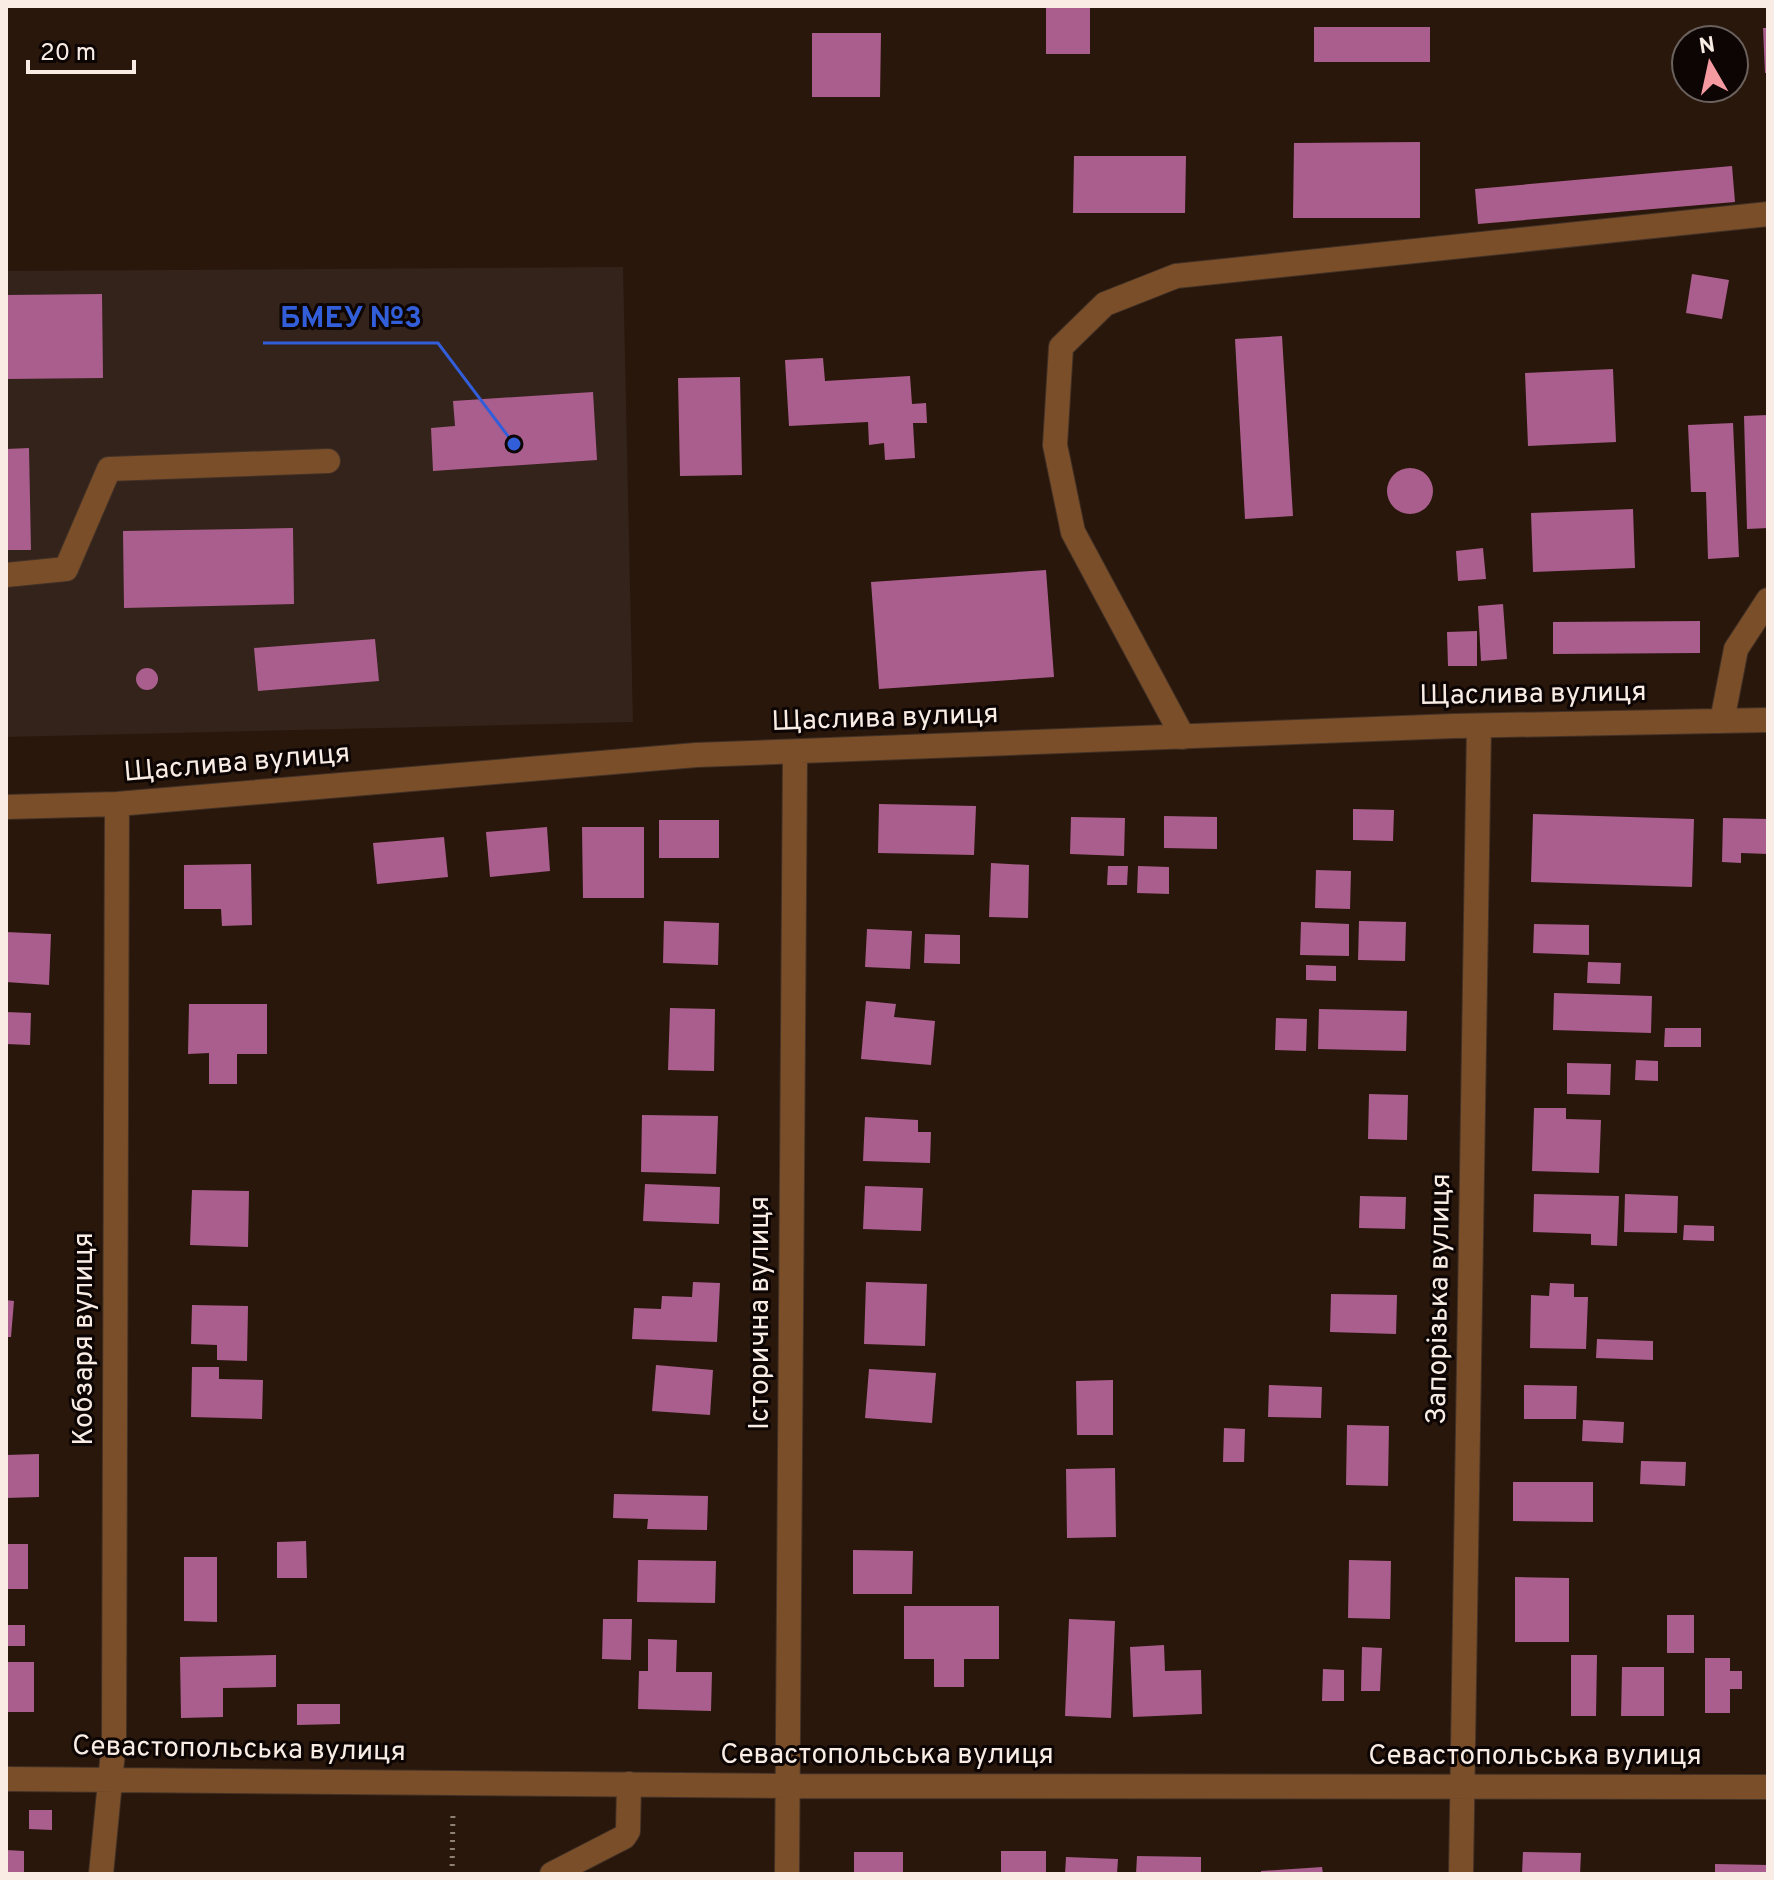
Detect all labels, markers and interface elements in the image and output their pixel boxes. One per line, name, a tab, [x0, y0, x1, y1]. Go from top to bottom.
scale bar	[28, 24, 134, 74]
north arrow	[1670, 24, 1750, 104]
text: N	[1697, 32, 1717, 61]
text: 20 m	[40, 39, 96, 69]
callout: БМЕУ №3	[263, 289, 438, 343]
text: БМЕУ №3	[280, 301, 422, 338]
street label: Щаслива вулиця	[1419, 675, 1647, 715]
street label: Щаслива вулиця	[771, 697, 999, 741]
street label: Щаслива вулиця	[122, 736, 352, 792]
street label: Запорізька вулиця	[1420, 1173, 1460, 1425]
street label: Історична вулиця	[743, 1196, 779, 1430]
street label: Кобзаря вулиця	[67, 1232, 103, 1446]
street label: Севастопольська вулиця	[72, 1729, 406, 1771]
street label: Севастопольська вулиця	[720, 1738, 1054, 1774]
street label: Севастопольська вулиця	[1368, 1739, 1702, 1775]

